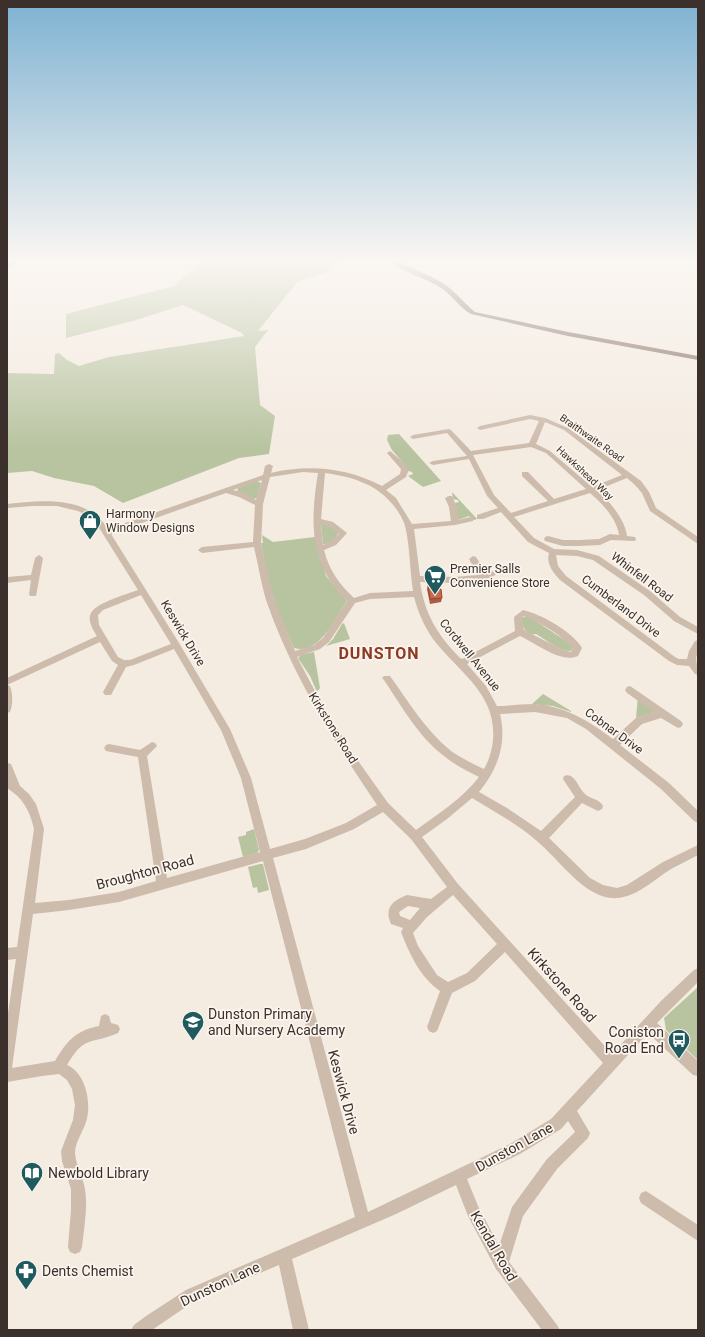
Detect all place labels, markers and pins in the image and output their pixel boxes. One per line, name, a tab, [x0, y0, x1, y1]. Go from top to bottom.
place label: Harmony Window Designs	[106, 507, 195, 535]
shop icon: Harmony Window Designs	[77, 508, 103, 541]
place label: Premier Salls Convenience Store	[450, 562, 550, 590]
supermarket icon: Premier Salls Convenience Store	[422, 563, 448, 596]
place label: Dunston Primary and Nursery Academy	[208, 1006, 345, 1038]
school or university icon: Dunston Primary and Nursery Academy	[180, 1009, 206, 1042]
place label: Coniston Road End	[605, 1024, 664, 1056]
bus stop icon: Coniston Road End	[666, 1027, 692, 1060]
library icon: Newbold Library	[19, 1160, 45, 1193]
place label: Newbold Library	[48, 1165, 149, 1181]
pharmacy icon: Dents Chemist	[13, 1258, 39, 1291]
place label: Dents Chemist	[42, 1263, 134, 1279]

